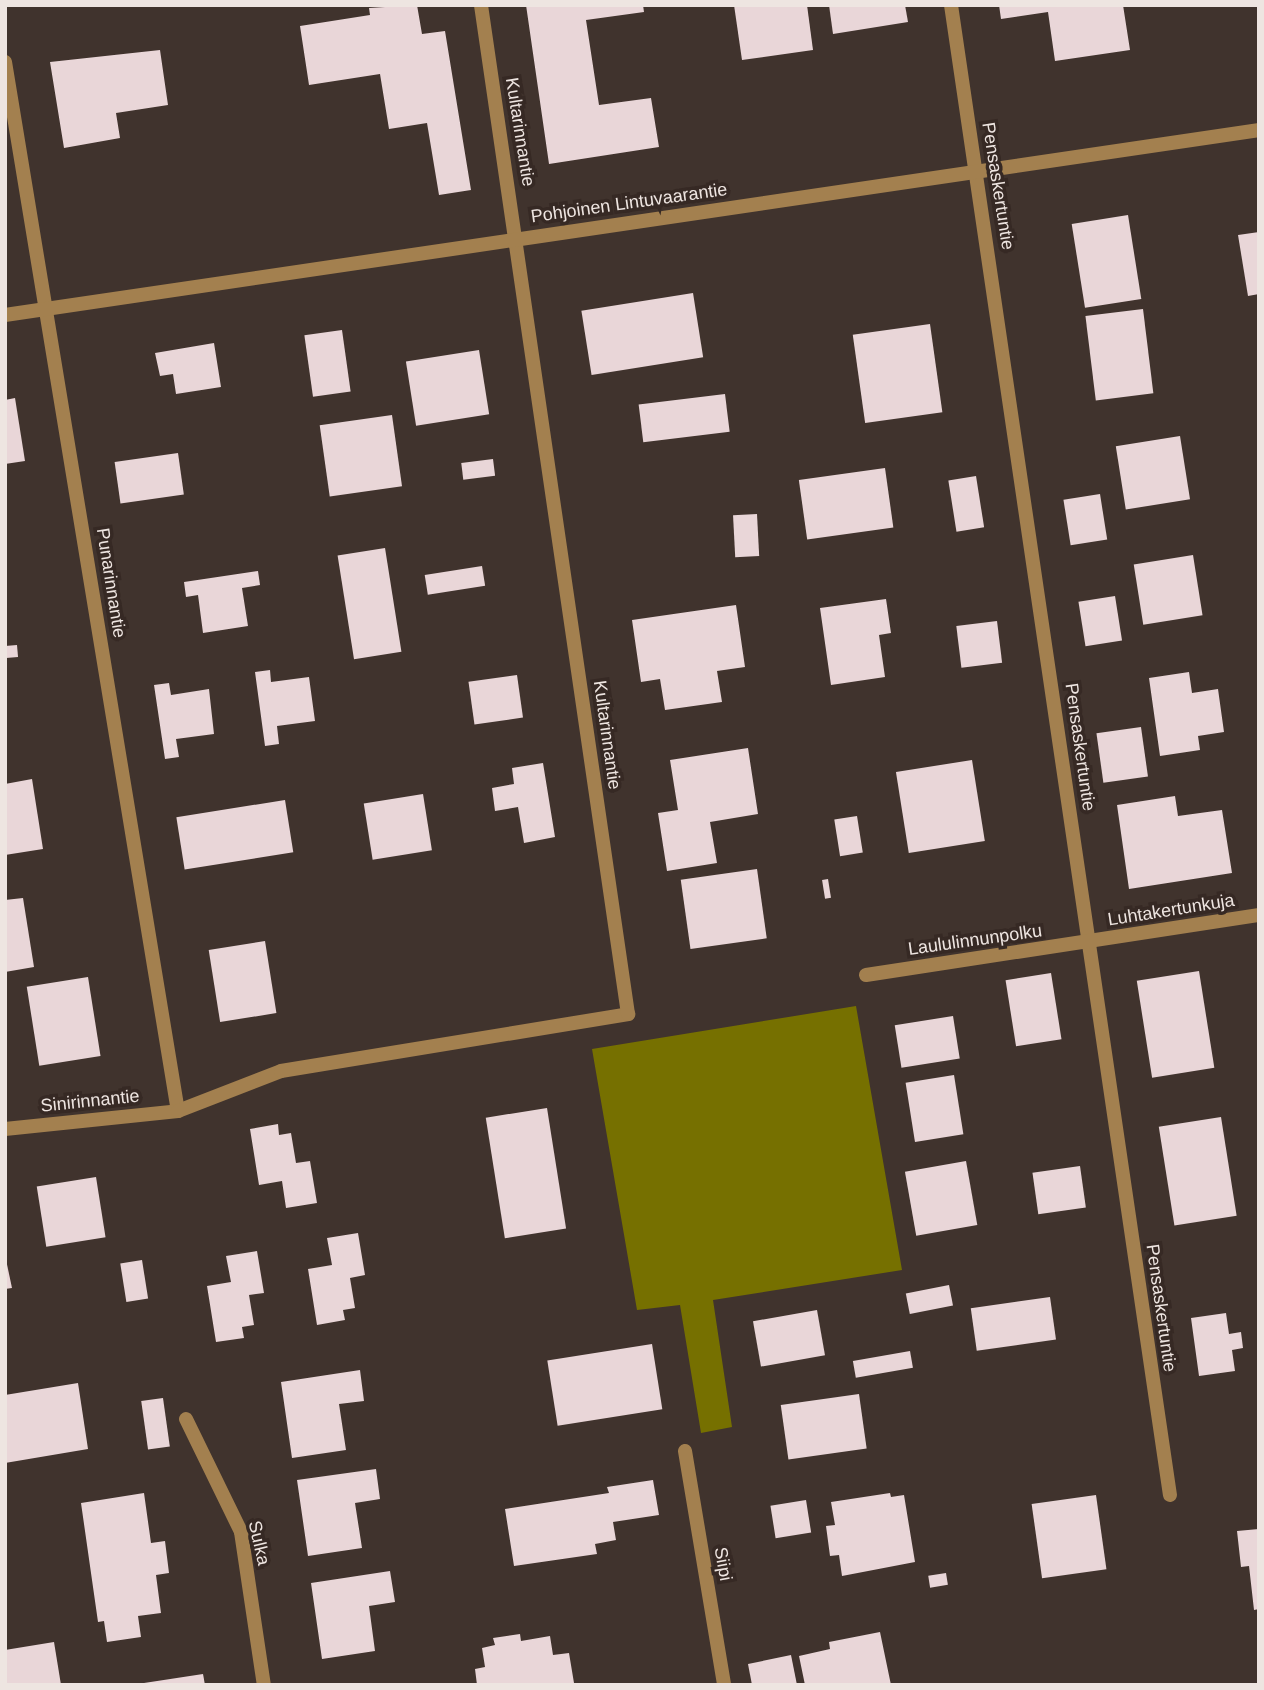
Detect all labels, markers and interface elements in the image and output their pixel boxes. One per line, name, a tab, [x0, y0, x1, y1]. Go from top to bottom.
street label: Kultarinnantie	[501, 76, 539, 188]
street label: Pensaskertuntie	[977, 121, 1019, 251]
street label: Pohjoinen Lintuvaarantie	[529, 179, 729, 227]
street label: Punarinnantie	[92, 526, 130, 640]
street label: Kultarinnantie	[589, 679, 625, 791]
street label: Pensaskertuntie	[1060, 682, 1100, 812]
street label: Luhtakertunkuja	[1106, 889, 1236, 931]
street label: Laululinnunpolku	[907, 920, 1043, 960]
street label: Sinirinnantie	[40, 1085, 140, 1117]
street label: Pensaskertuntie	[1141, 1243, 1181, 1373]
street label: Sulka	[243, 1519, 275, 1567]
street label: Siipi	[709, 1545, 737, 1583]

